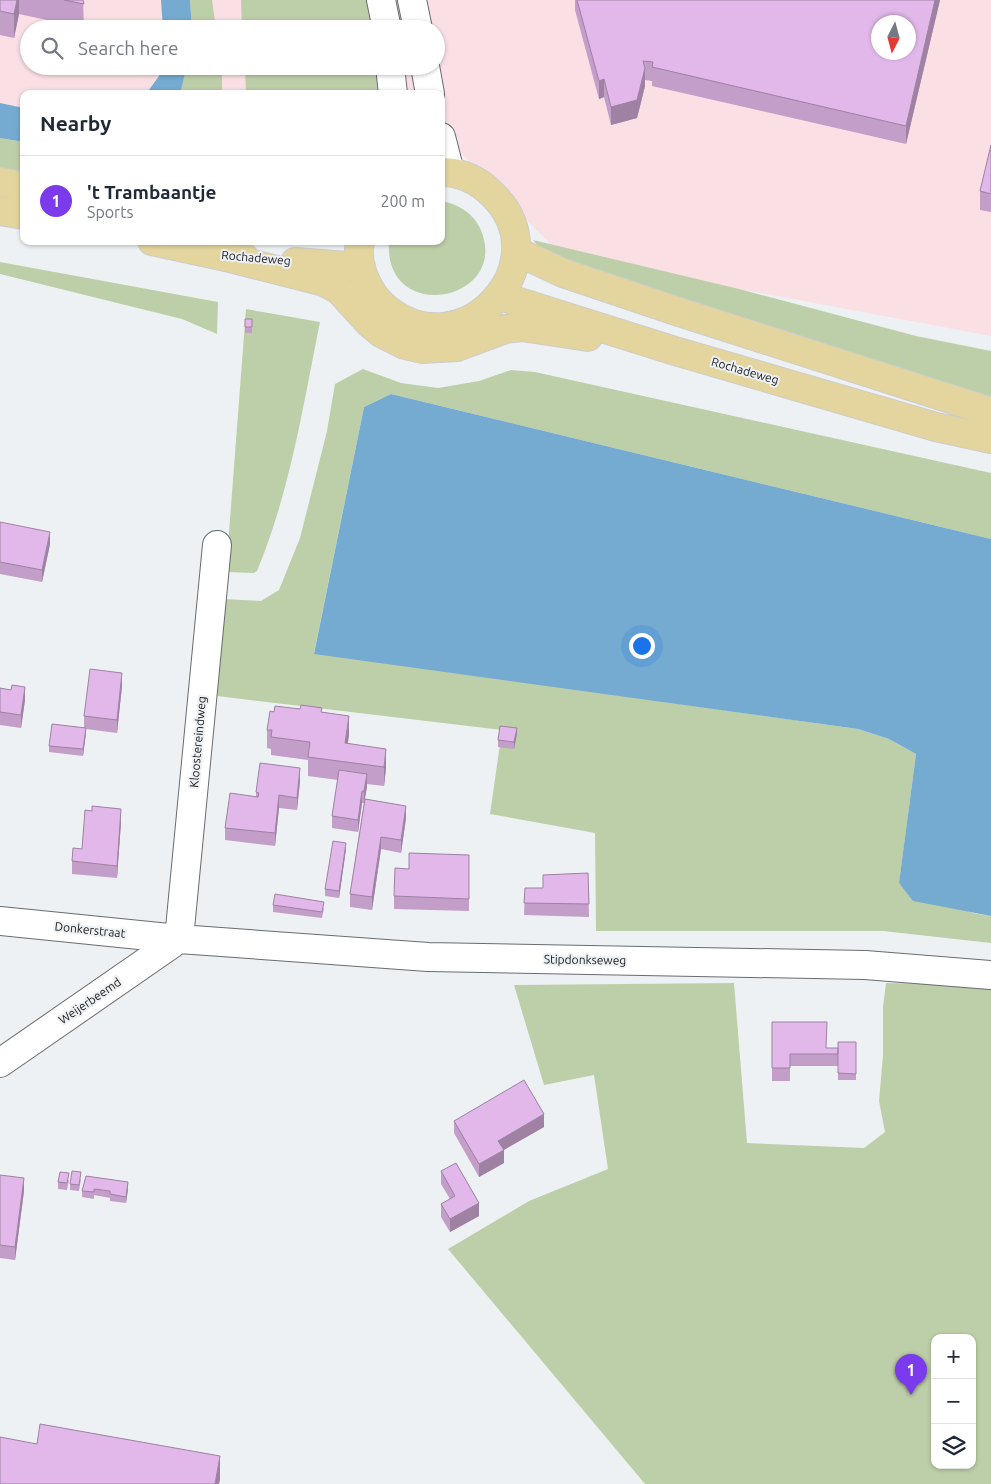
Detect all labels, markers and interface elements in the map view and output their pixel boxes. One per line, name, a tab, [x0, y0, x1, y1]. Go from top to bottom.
north arrow	[871, 15, 916, 60]
search box	[20, 20, 445, 75]
icon: search	[38, 34, 66, 62]
text: Search here	[78, 37, 178, 59]
text: Nearby	[40, 111, 111, 135]
text: 't Trambaantje	[87, 181, 217, 203]
text: 1	[51, 192, 61, 210]
text: 200 m	[380, 192, 425, 210]
text: Sports	[87, 203, 133, 221]
street label: Rochadeweg	[221, 248, 291, 267]
street label: Rochadeweg	[710, 355, 780, 386]
your location	[629, 633, 655, 659]
street label: Kloostereindweg	[187, 696, 208, 788]
street label: Donkerstraat	[54, 919, 126, 940]
street label: Stipdonkseweg	[544, 952, 626, 967]
street label: Weijerbeemd	[56, 975, 123, 1026]
map controls	[931, 1334, 976, 1469]
button: +	[931, 1334, 976, 1379]
pin: 1	[895, 1354, 927, 1395]
button: −	[931, 1379, 976, 1424]
button: layers	[931, 1424, 976, 1469]

